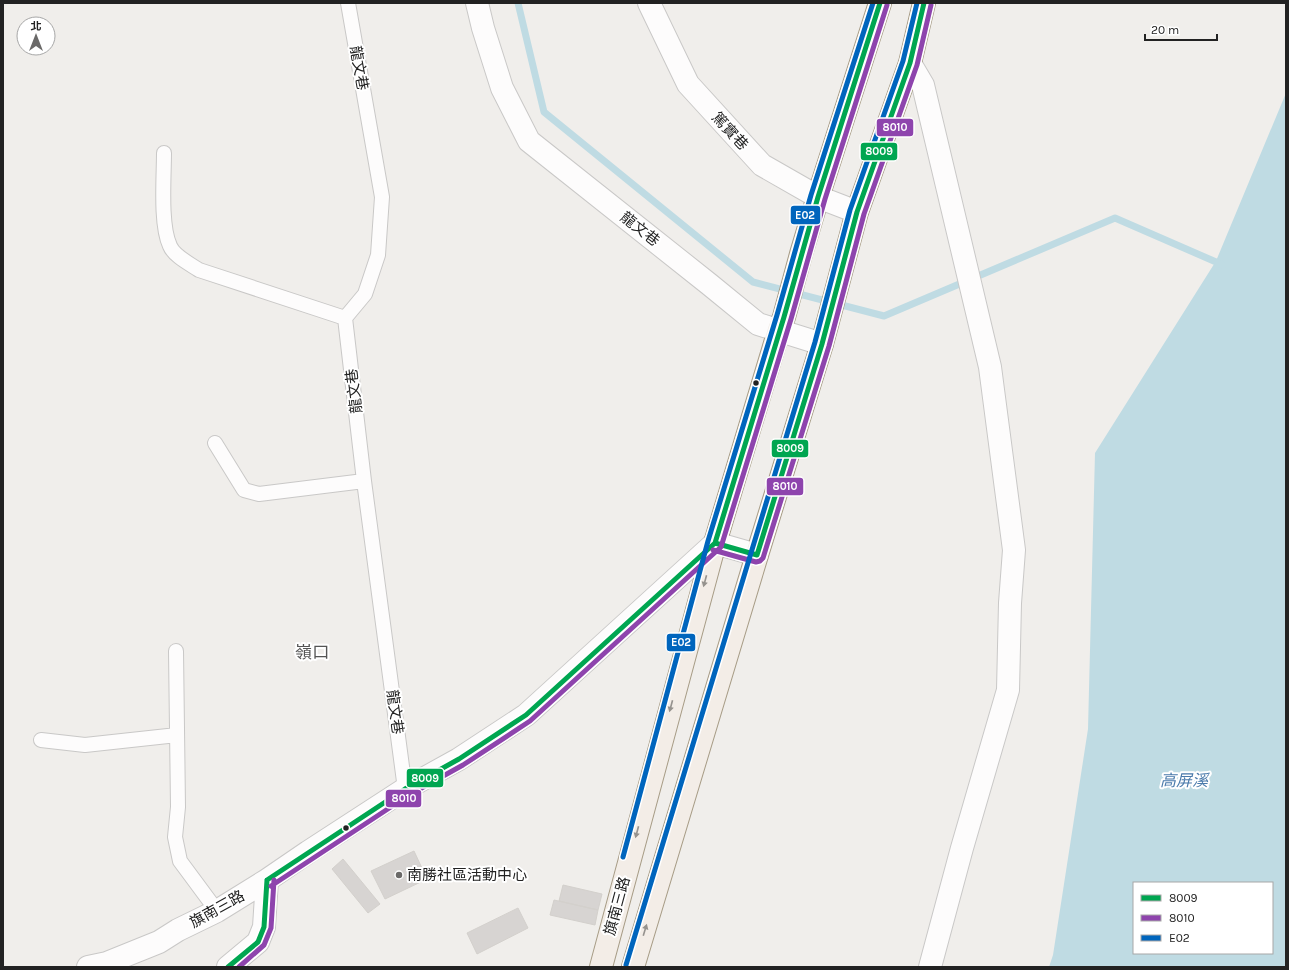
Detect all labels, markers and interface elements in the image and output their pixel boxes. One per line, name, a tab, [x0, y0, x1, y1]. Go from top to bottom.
north arrow	[16, 16, 56, 56]
scale bar	[1145, 16, 1217, 42]
text: 北	[31, 20, 42, 33]
text: 20 m	[1151, 23, 1179, 37]
street label: 龍文巷	[346, 44, 372, 92]
street label: 篤實巷	[708, 108, 752, 154]
line badge: 8010	[876, 118, 914, 137]
text: 8010	[883, 121, 908, 134]
line badge: 8009	[860, 142, 898, 161]
text: 8009	[865, 145, 893, 158]
line badge: E02	[790, 205, 821, 225]
street label: 龍文巷	[617, 208, 663, 250]
text: E02	[795, 209, 815, 222]
street label: 龍文巷	[342, 368, 366, 414]
unlabelled marker	[751, 378, 761, 388]
line badge: 8009	[771, 439, 809, 458]
text: 8009	[776, 442, 804, 455]
line badge: 8010	[766, 477, 804, 496]
text: 8010	[773, 480, 798, 493]
one-way arrow	[702, 575, 708, 587]
line badge: E02	[666, 633, 696, 652]
text: E02	[671, 636, 691, 649]
district label: 嶺口	[295, 642, 329, 662]
street label: 龍文巷	[383, 688, 407, 736]
one-way arrow	[668, 701, 674, 713]
line badge: 8009	[406, 768, 444, 788]
water label: 高屏溪	[1160, 771, 1210, 790]
text: 8009	[411, 772, 439, 785]
line badge: 8010	[385, 789, 422, 808]
text: 8010	[392, 792, 417, 805]
unlabelled marker	[341, 823, 351, 833]
one-way arrow	[634, 826, 640, 838]
place label: 南勝社區活動中心	[407, 866, 527, 884]
marker: 南勝社區活動中心	[394, 870, 404, 880]
street label: 旗南三路	[601, 875, 633, 937]
legend	[1133, 882, 1273, 954]
street label: 旗南三路	[186, 887, 248, 931]
text: 8009	[1169, 891, 1198, 905]
text: 8010	[1169, 911, 1195, 925]
one-way arrow	[642, 923, 648, 935]
text: E02	[1169, 931, 1190, 945]

